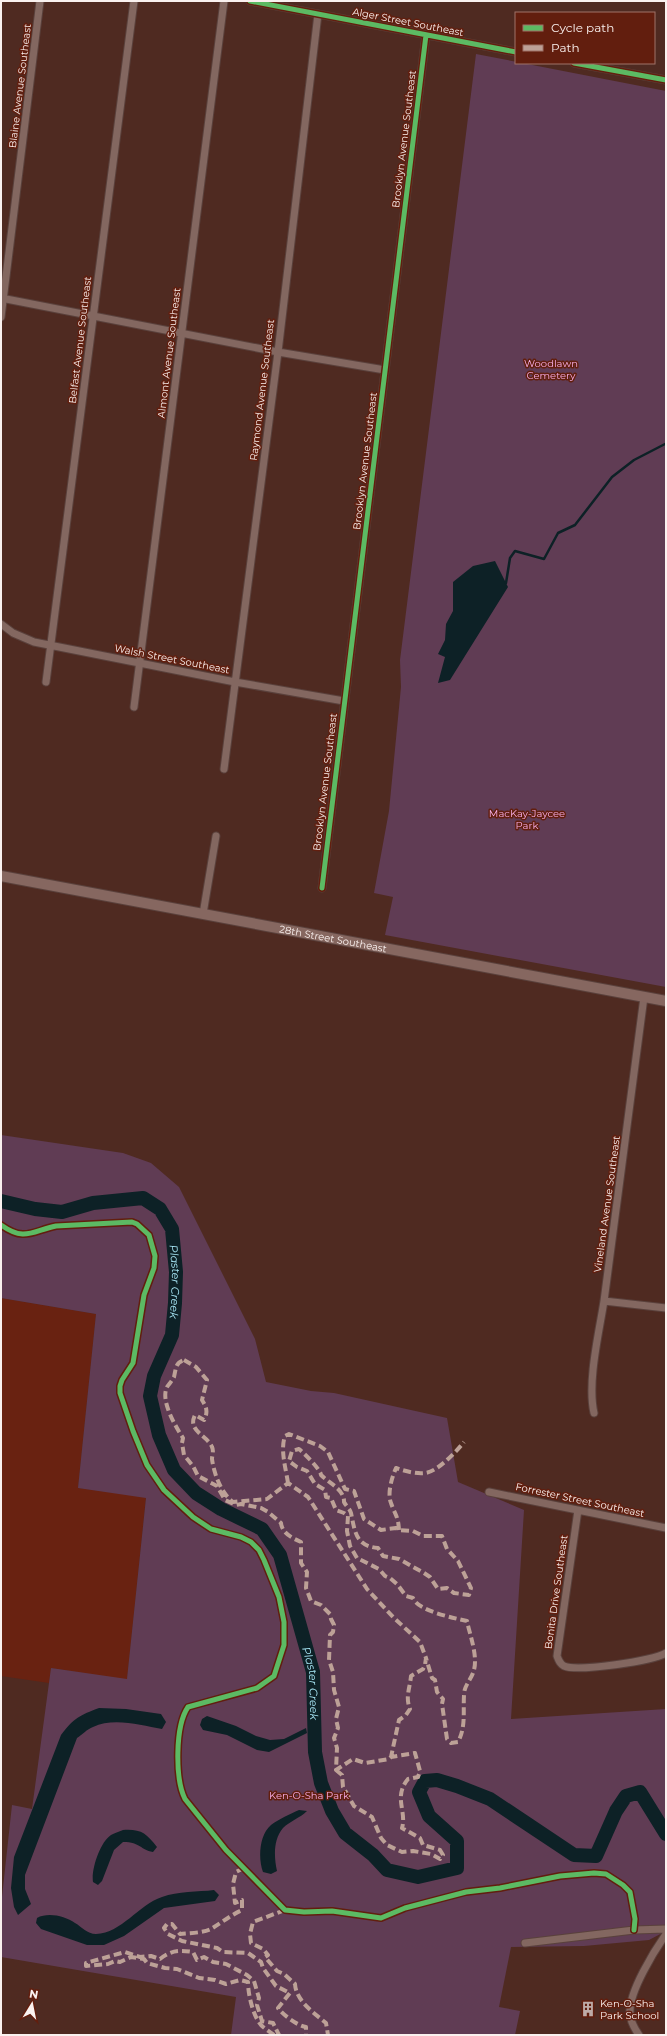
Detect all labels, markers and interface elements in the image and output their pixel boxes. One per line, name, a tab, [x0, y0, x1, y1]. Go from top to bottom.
street label: Alger Street Southeast	[351, 5, 465, 39]
legend	[515, 12, 655, 64]
text: Cycle path	[551, 20, 614, 35]
street label: Blaine Avenue Southeast	[6, 23, 34, 149]
text: Path	[551, 40, 580, 55]
street label: Brooklyn Avenue Southeast	[389, 69, 419, 209]
street label: Belfast Avenue Southeast	[66, 276, 94, 404]
street label: Almont Avenue Southeast	[155, 287, 183, 419]
street label: Raymond Avenue Southeast	[247, 319, 277, 461]
park label: Woodlawn Cemetery	[524, 357, 578, 382]
street label: Brooklyn Avenue Southeast	[350, 391, 380, 531]
street label: Walsh Street Southeast	[113, 641, 231, 677]
street label: Brooklyn Avenue Southeast	[310, 712, 340, 852]
park label: MacKay-Jaycee Park	[489, 807, 565, 832]
street label: 28th Street Southeast	[278, 922, 388, 955]
street label: Vineland Avenue Southeast	[591, 1135, 623, 1273]
water label: Plaster Creek	[166, 1244, 183, 1320]
street label: Forrester Street Southeast	[514, 1480, 646, 1520]
street label: Bonita Drive Southeast	[542, 1534, 570, 1650]
water label: Plaster Creek	[299, 1645, 321, 1720]
park label: Ken-O-Sha Park	[269, 1789, 349, 1802]
north arrow	[12, 1984, 52, 2024]
text: N	[28, 1986, 39, 2002]
place label: Ken-O-Sha Park School	[600, 1997, 659, 2022]
building icon: Ken-O-Sha Park School	[579, 2000, 597, 2018]

